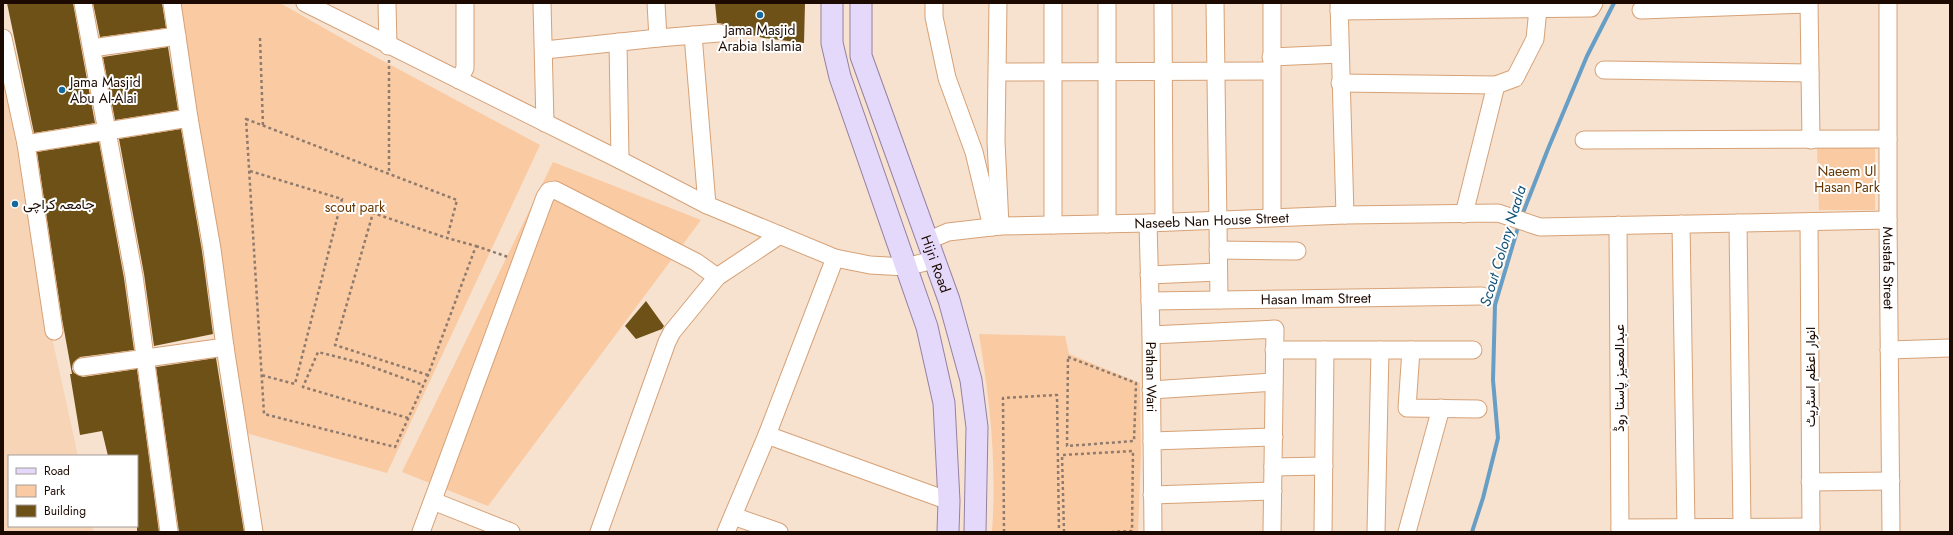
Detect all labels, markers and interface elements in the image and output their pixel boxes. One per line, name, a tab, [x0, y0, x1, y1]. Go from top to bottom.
marker: Jama Masjid Arabia Islamia	[755, 10, 765, 20]
place label: Jama Masjid Arabia Islamia	[718, 20, 802, 56]
place label: Jama Masjid Abu Al-Alai	[68, 72, 141, 108]
marker: Jama Masjid Abu Al-Alai	[57, 85, 67, 95]
park label: Naeem Ul Hasan Park	[1814, 161, 1881, 197]
water label: Scout Colony Naala	[1474, 182, 1532, 309]
place label: جامعہ کراچی	[23, 194, 95, 214]
park label: scout park	[325, 197, 386, 217]
marker: جامعہ کراچی	[10, 199, 20, 209]
street label: Naseeb Nan House Street	[1134, 207, 1290, 233]
street label: Mustafa Street	[1878, 226, 1899, 310]
street label: Hijri Road	[916, 232, 956, 296]
street label: Hasan Imam Street	[1261, 288, 1372, 309]
street label: عبدالمعیز پاستا روڈ	[1609, 324, 1629, 432]
street label: انوار اعظم اسٹریٹ	[1800, 327, 1820, 427]
street label: Pathan Wari	[1141, 342, 1162, 412]
legend	[8, 455, 138, 527]
text: Road	[44, 462, 70, 480]
text: Park	[44, 482, 66, 500]
text: Building	[44, 502, 86, 520]

